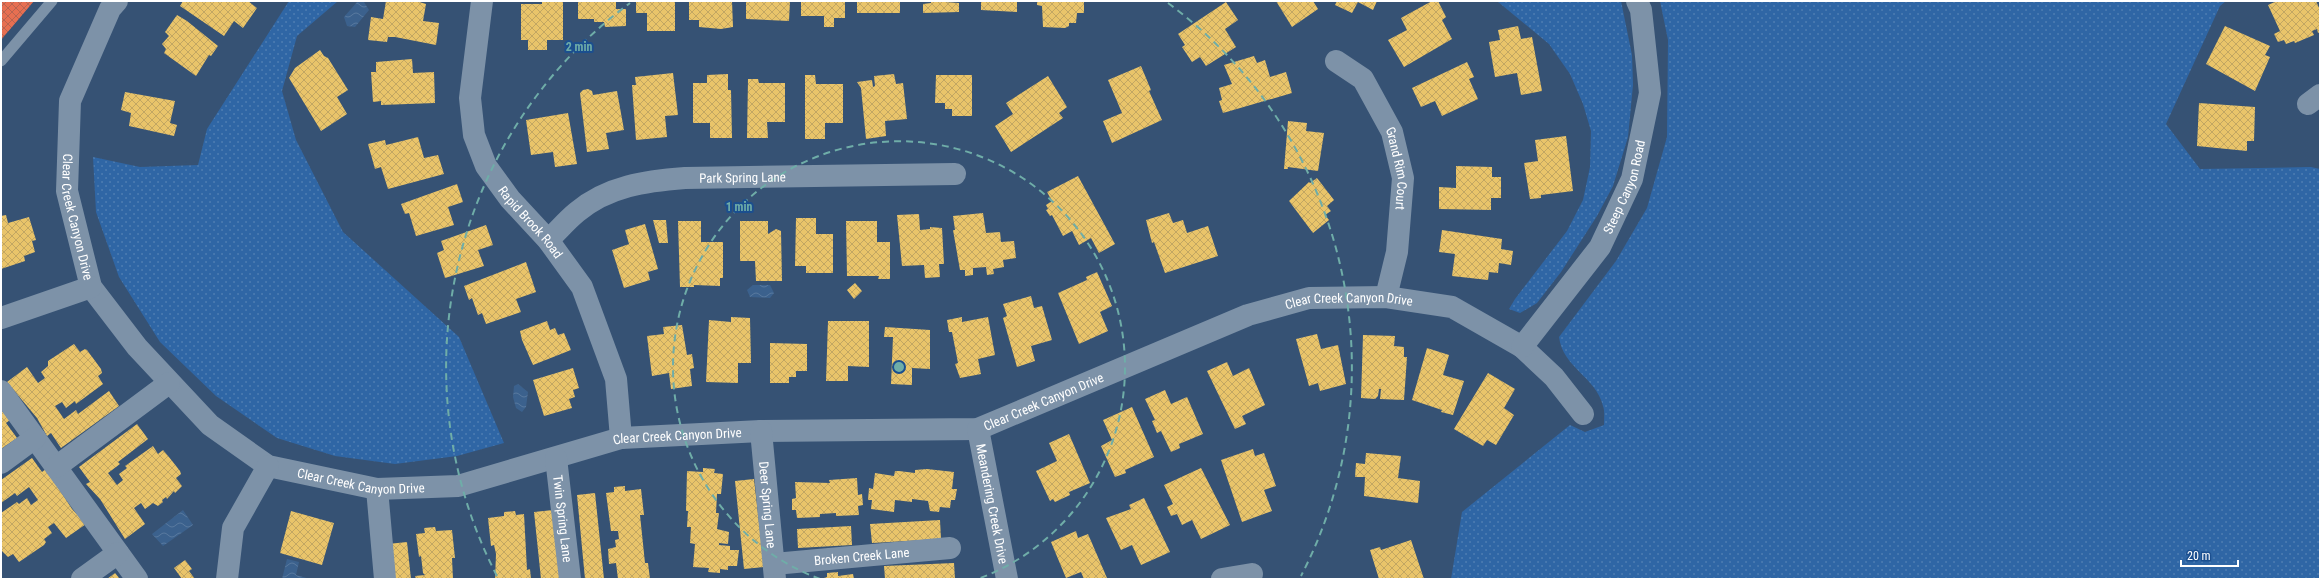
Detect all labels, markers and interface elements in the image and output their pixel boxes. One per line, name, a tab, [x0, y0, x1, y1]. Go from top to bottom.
text: 2 min	[566, 40, 592, 54]
street label: Grand Rim Court	[1383, 124, 1410, 211]
street label: Steep Canyon Road	[1600, 139, 1647, 236]
street label: Clear Creek Canyon Drive	[60, 153, 96, 282]
street label: Park Spring Lane	[699, 169, 786, 185]
street label: Rapid Brook Road	[495, 183, 566, 261]
text: 1 min	[726, 200, 752, 214]
street label: Clear Creek Canyon Drive	[1283, 289, 1414, 312]
centre of rings	[892, 360, 906, 374]
street label: Clear Creek Canyon Drive	[981, 369, 1106, 433]
street label: Clear Creek Canyon Drive	[611, 424, 742, 448]
street label: Meandering Creek Drive	[973, 442, 1011, 565]
street label: Deer Spring Lane	[756, 461, 780, 549]
street label: Clear Creek Canyon Drive	[296, 465, 425, 496]
street label: Twin Spring Lane	[551, 474, 576, 563]
scale bar	[2181, 542, 2238, 568]
street label: Broken Creek Lane	[813, 544, 910, 568]
text: 20 m	[2187, 549, 2211, 563]

